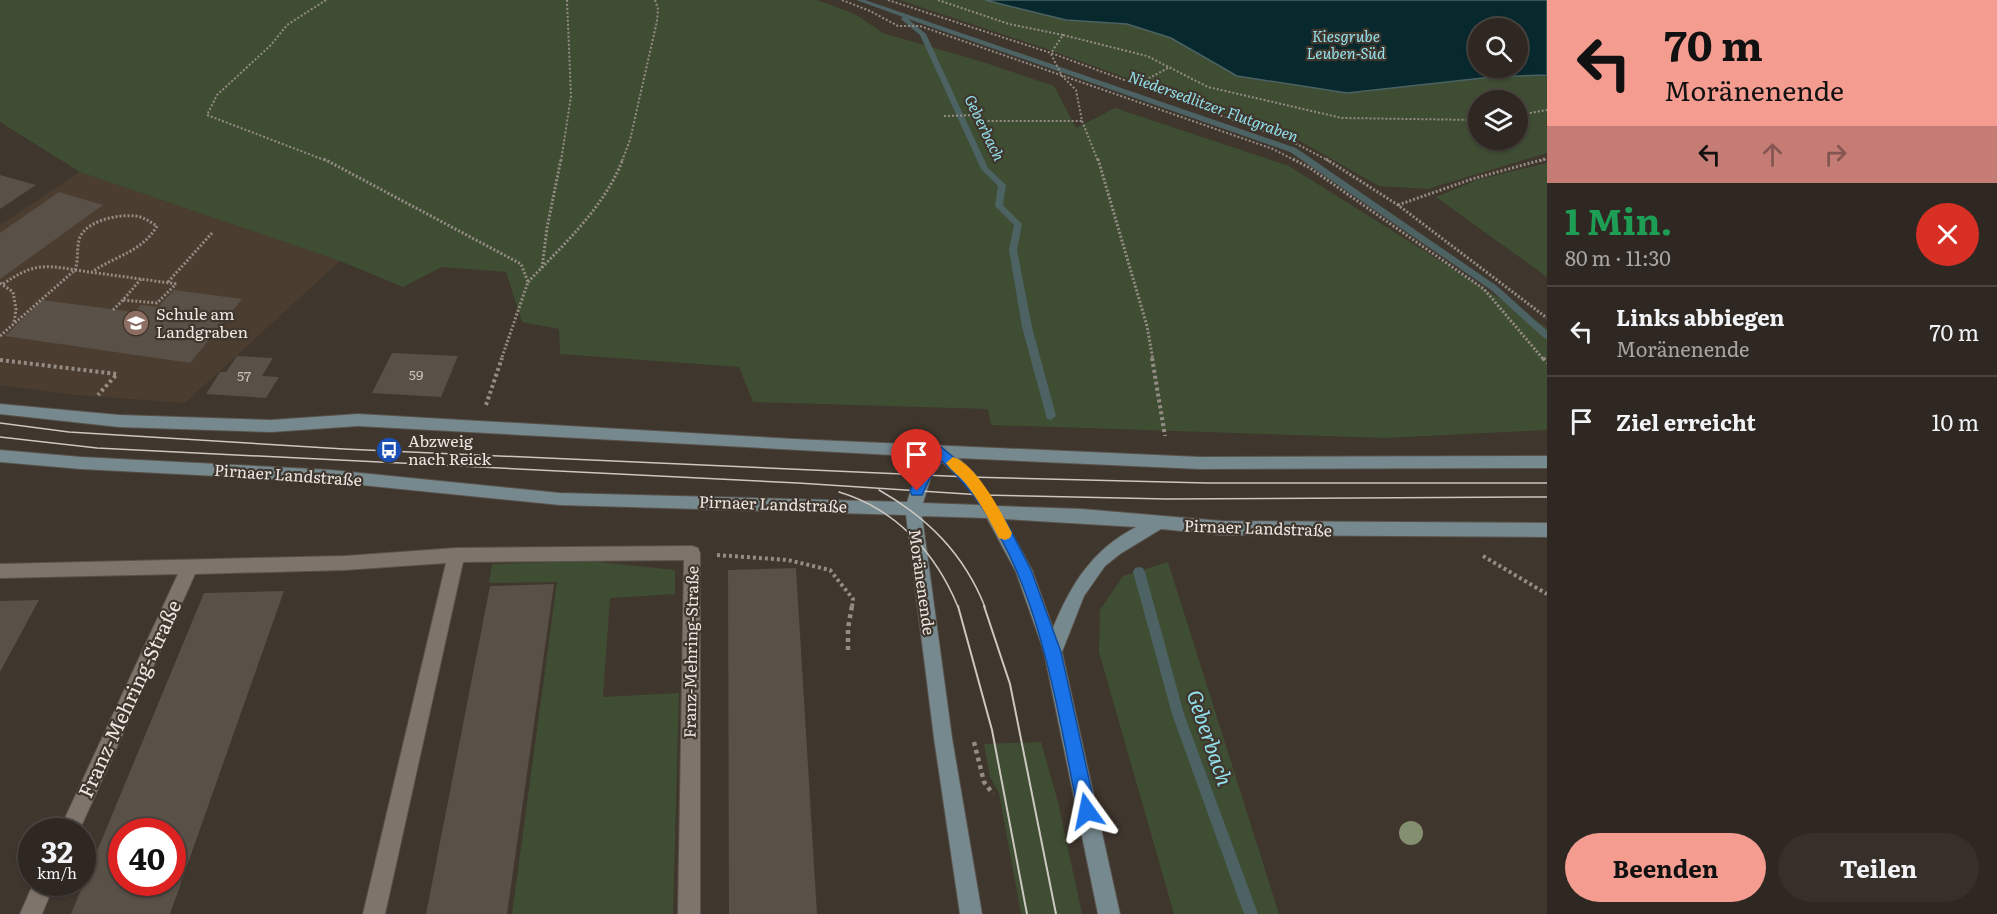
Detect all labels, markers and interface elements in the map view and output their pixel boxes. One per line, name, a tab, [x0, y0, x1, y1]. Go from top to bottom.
text: 70 m	[1664, 12, 1763, 74]
map controls	[1468, 18, 1528, 150]
button: search	[1468, 18, 1528, 78]
water label: Kiesgrube Leuben-Süd	[1307, 24, 1386, 64]
icon: left	[1565, 24, 1643, 102]
water label: Niedersedlitzer Flutgraben	[1125, 64, 1302, 147]
text: Moränenende	[1664, 69, 1844, 109]
water label: Geberbach	[959, 90, 1011, 165]
button: layers	[1468, 90, 1528, 150]
icon: left	[1693, 138, 1726, 171]
icon: ahead	[1756, 138, 1789, 171]
icon: right	[1819, 138, 1852, 171]
text: 1 Min.	[1565, 193, 1672, 246]
button: close	[1916, 203, 1979, 266]
text: 80 m · 11:30	[1565, 242, 1671, 272]
text: Links abbiegen	[1616, 300, 1785, 333]
place label: Schule am Landgraben	[156, 301, 248, 343]
school or university icon: Schule am Landgraben	[121, 308, 151, 338]
icon: left	[1565, 315, 1598, 348]
text: 70 m	[1929, 315, 1979, 348]
text: Moränenende	[1616, 333, 1749, 363]
house number: 59	[409, 364, 423, 384]
house number: 57	[237, 365, 251, 385]
icon: arrive	[1565, 405, 1598, 438]
text: Ziel erreicht	[1616, 405, 1756, 438]
text: 10 m	[1932, 405, 1979, 438]
place label: Abzweig nach Reick	[408, 428, 491, 470]
pin	[891, 429, 942, 491]
bus stop icon: Abzweig nach Reick	[374, 435, 404, 465]
icon: arrive	[900, 438, 933, 471]
street label: Pirnaer Landstraße	[213, 457, 363, 491]
street label: Pirnaer Landstraße	[699, 488, 847, 518]
street label: Pirnaer Landstraße	[1184, 512, 1332, 542]
street label: Moränenende	[904, 527, 942, 636]
street label: Franz-Mehring-Straße	[676, 566, 704, 738]
street label: Franz-Mehring-Straße	[69, 594, 187, 802]
water label: Geberbach	[1180, 685, 1242, 790]
position arrow	[1055, 779, 1119, 843]
speed limit sign: 40	[108, 818, 186, 896]
text: 32	[41, 828, 73, 872]
button: Beenden	[1565, 833, 1766, 902]
button: Teilen	[1778, 833, 1979, 902]
text: km/h	[37, 861, 77, 884]

